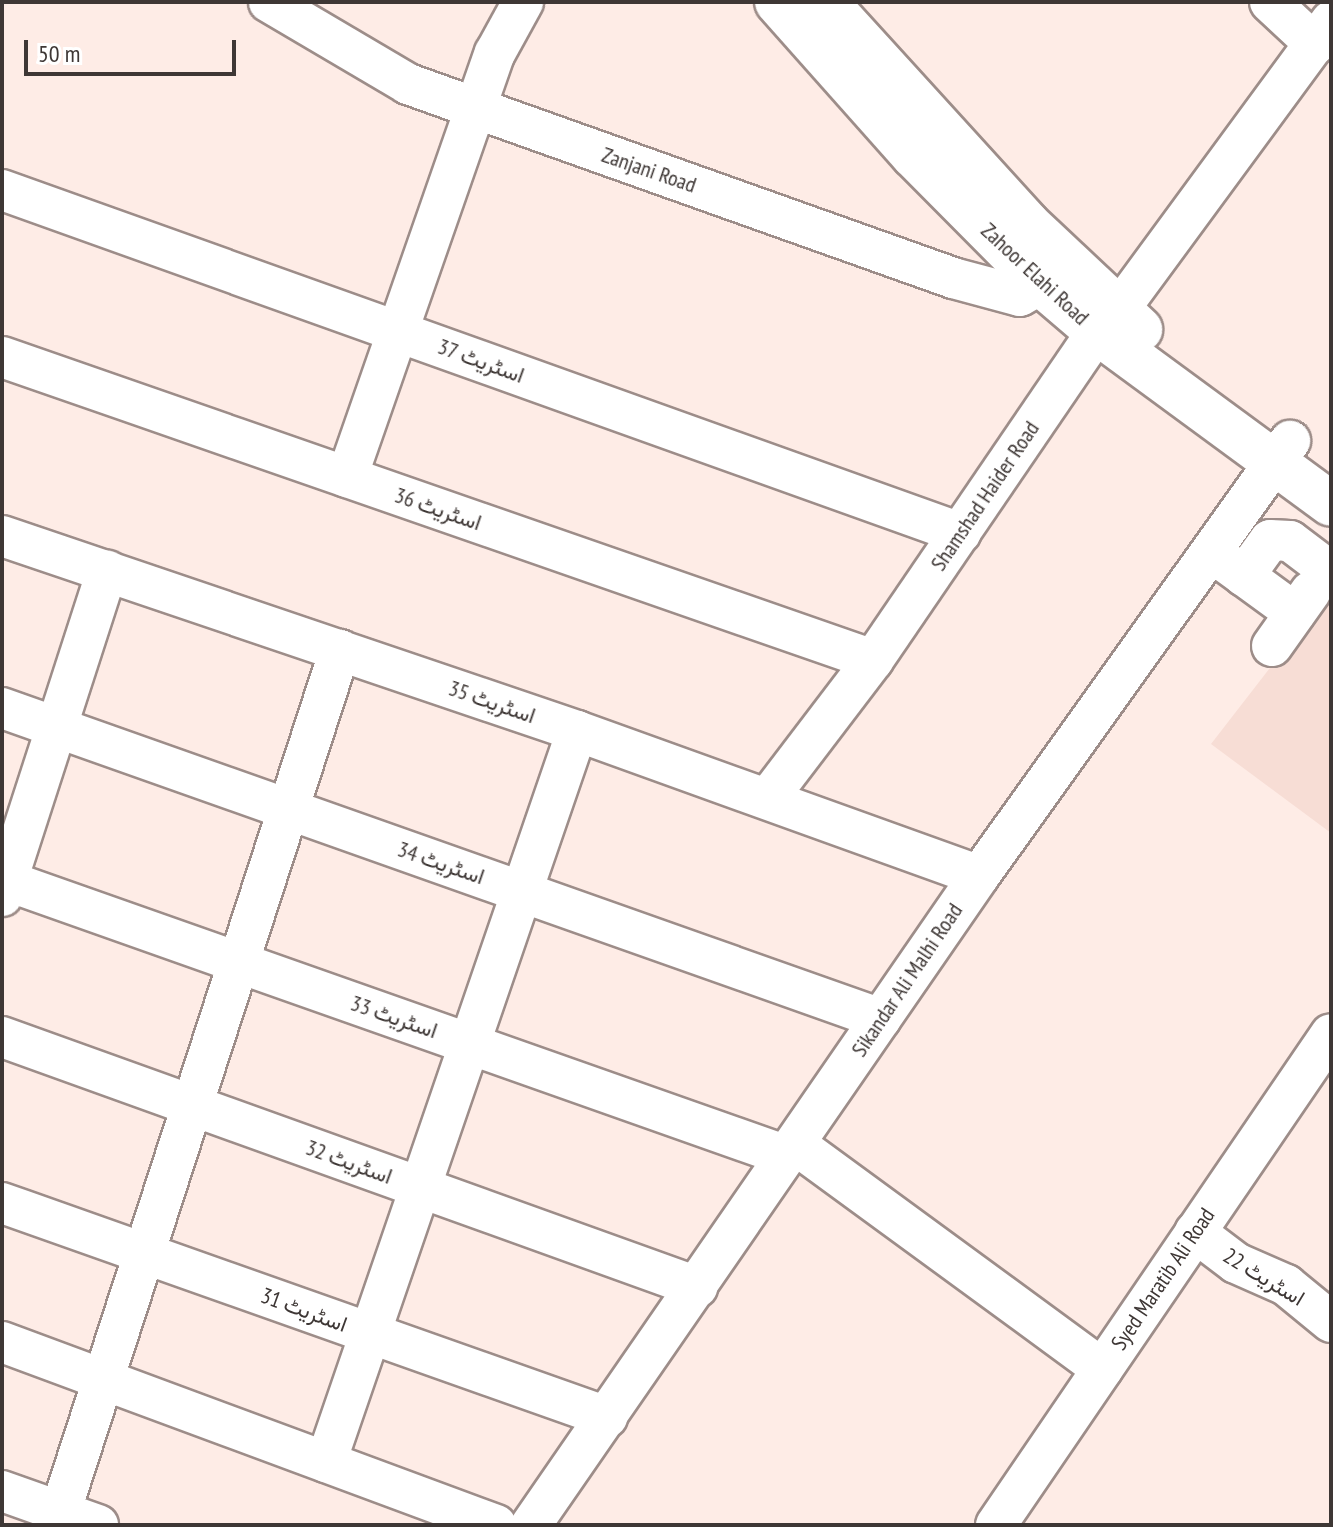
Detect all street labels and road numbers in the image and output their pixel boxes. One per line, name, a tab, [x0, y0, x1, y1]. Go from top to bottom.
street label: Zanjani Road	[598, 142, 700, 198]
street label: Zahoor Elahi Road	[976, 217, 1094, 331]
street label: اسٹریٹ 37	[434, 333, 528, 389]
street label: Shamshad Haider Road	[925, 416, 1045, 576]
street label: اسٹریٹ 36	[391, 482, 485, 536]
street label: اسٹریٹ 35	[445, 675, 539, 729]
street label: اسٹریٹ 34	[394, 836, 488, 890]
street label: Sikandar Ali Malhi Road	[846, 898, 968, 1062]
street label: اسٹریٹ 33	[347, 990, 441, 1044]
street label: اسٹریٹ 32	[302, 1134, 396, 1190]
street label: Syed Maratib Ali Road	[1106, 1203, 1220, 1355]
street label: اسٹریٹ 22	[1219, 1242, 1309, 1312]
street label: اسٹریٹ 31	[257, 1282, 351, 1338]

